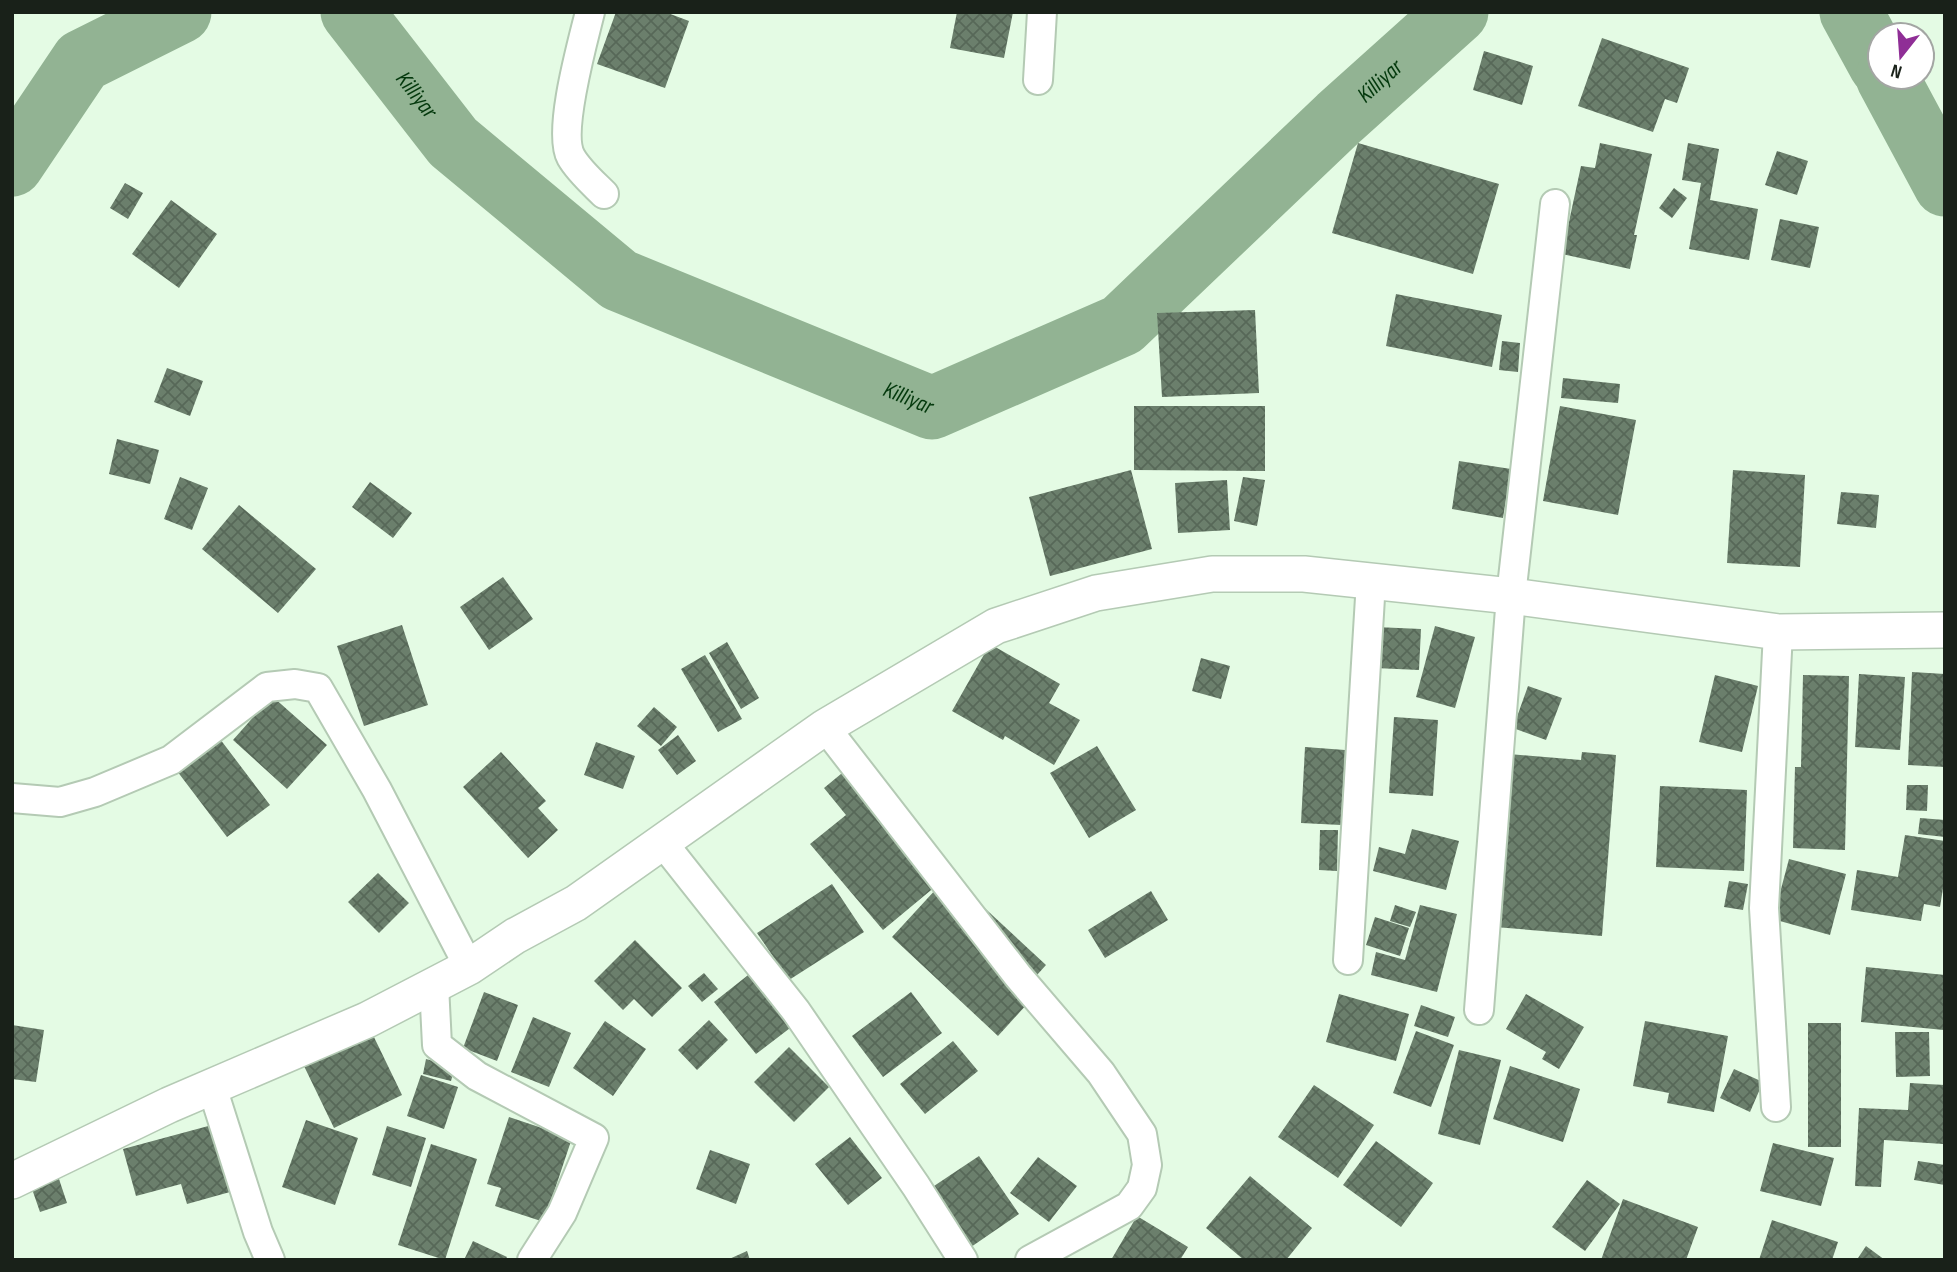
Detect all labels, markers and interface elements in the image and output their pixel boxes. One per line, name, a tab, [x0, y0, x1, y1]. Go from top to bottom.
north arrow	[1866, 21, 1936, 91]
water label: Killiyar	[1351, 52, 1410, 109]
text: N	[1888, 58, 1905, 83]
water label: Killiyar	[389, 66, 444, 125]
water label: Killiyar	[879, 376, 939, 422]

